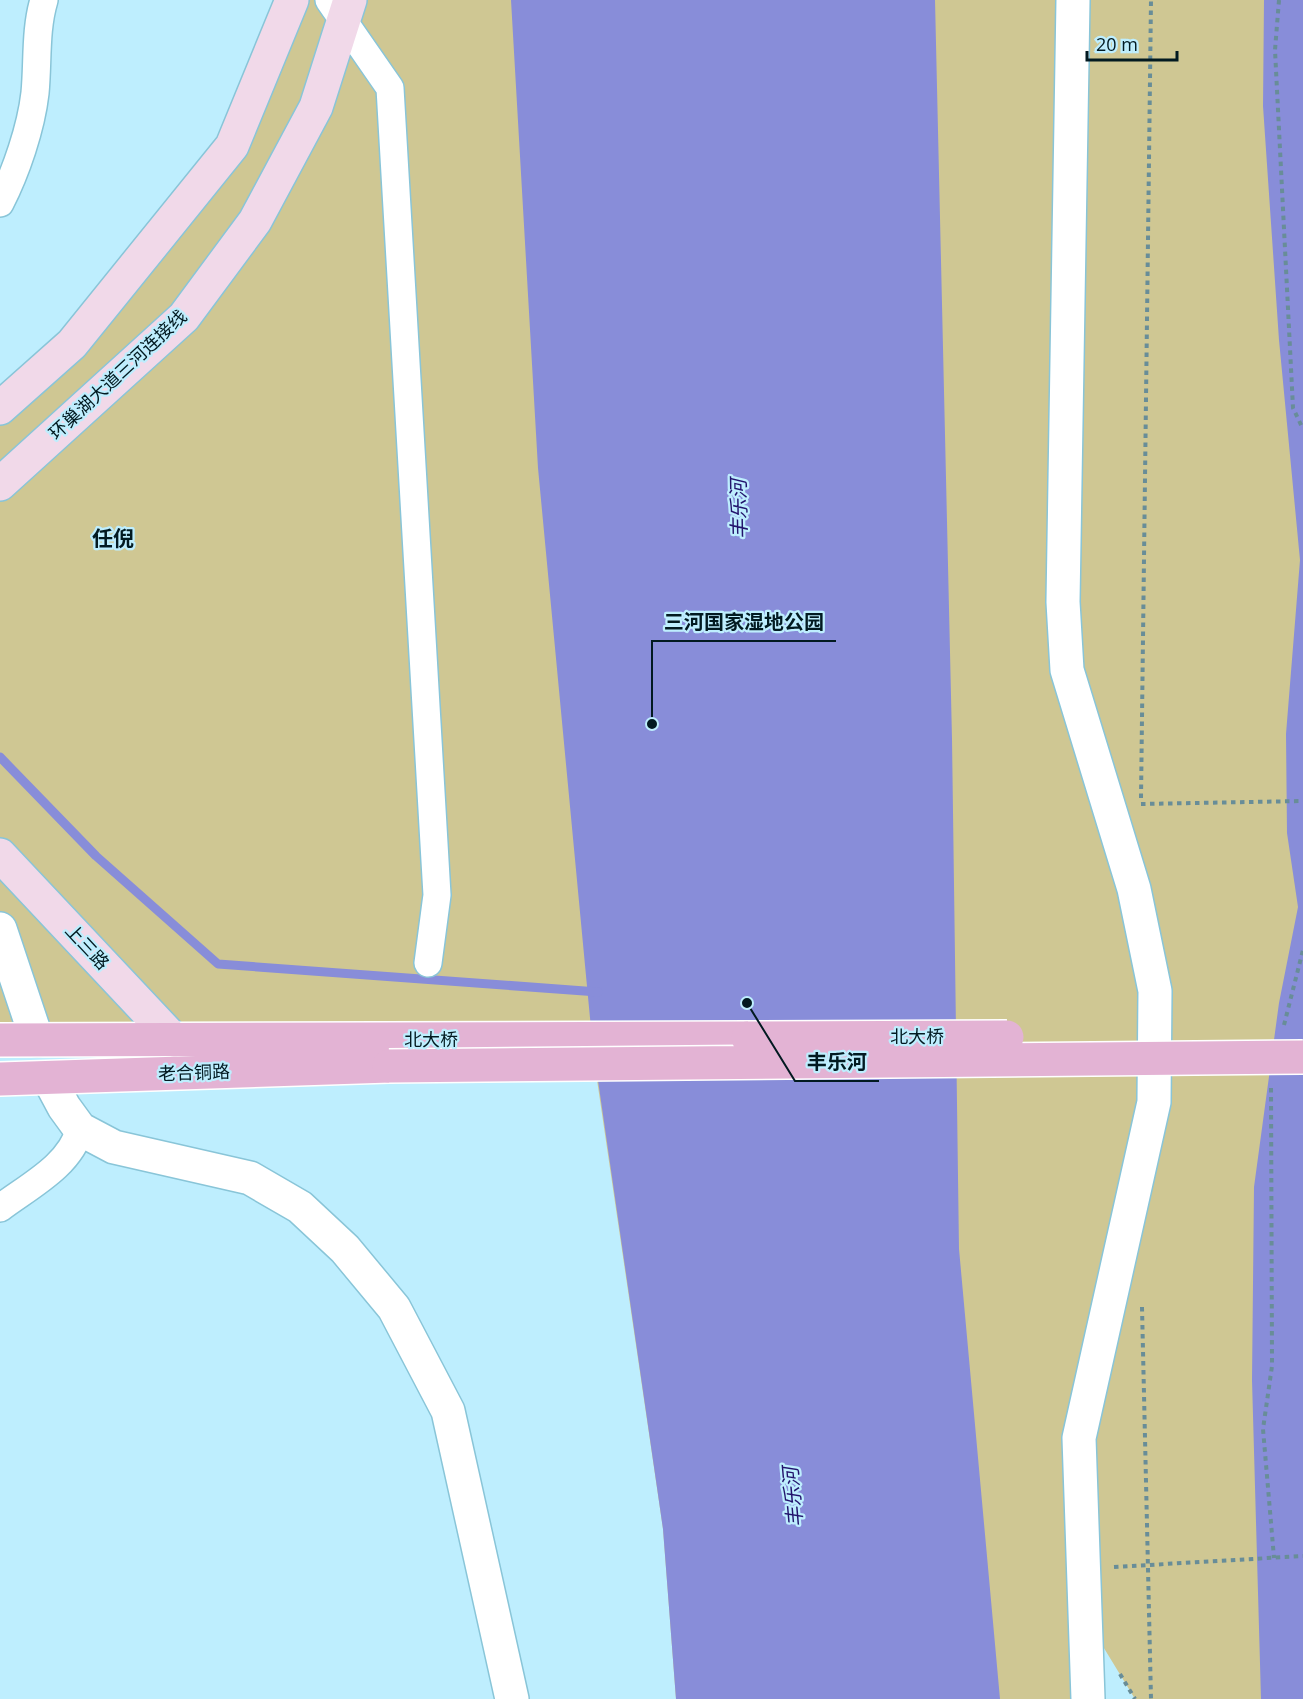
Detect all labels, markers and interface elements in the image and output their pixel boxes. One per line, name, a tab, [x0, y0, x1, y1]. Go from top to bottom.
scale bar	[1087, 24, 1177, 62]
text: 20 m	[1096, 32, 1138, 56]
street label: 环巢湖大道三河连接线	[43, 304, 191, 444]
water label: 丰乐河	[724, 475, 753, 539]
district label: 任倪	[92, 524, 134, 552]
callout: 三河国家湿地公园	[652, 603, 836, 641]
text: 三河国家湿地公园	[664, 608, 824, 635]
street label: 上三路	[61, 918, 115, 974]
street label: 北大桥	[890, 1024, 944, 1048]
street label: 北大桥	[404, 1027, 458, 1051]
callout: 丰乐河	[795, 1043, 879, 1081]
text: 丰乐河	[807, 1048, 867, 1075]
street label: 老合铜路	[158, 1059, 230, 1085]
water label: 丰乐河	[776, 1462, 809, 1528]

